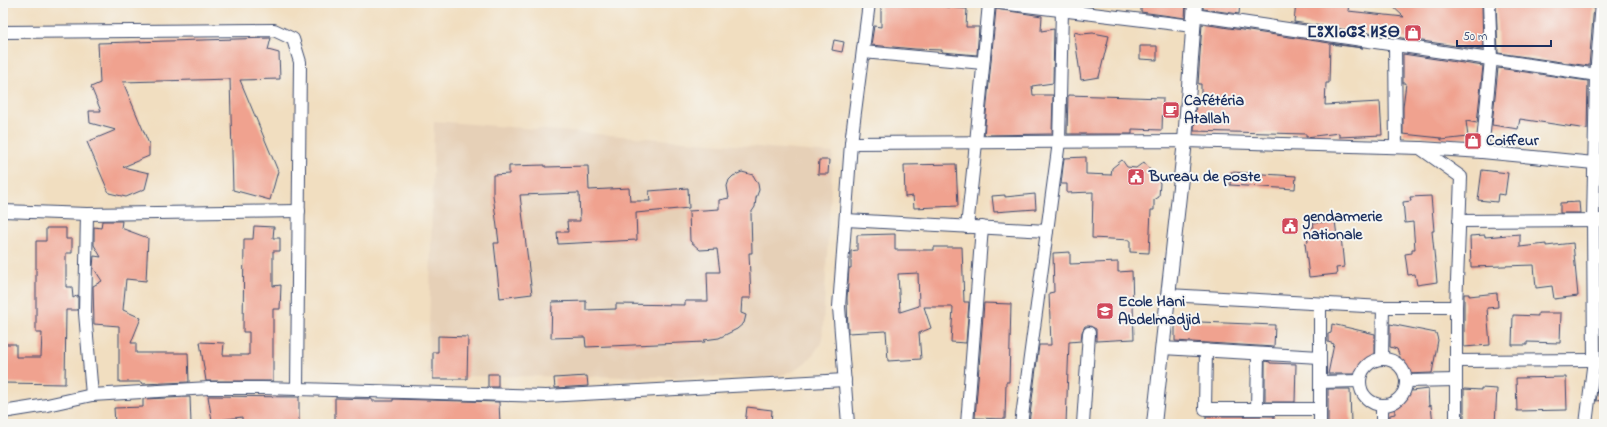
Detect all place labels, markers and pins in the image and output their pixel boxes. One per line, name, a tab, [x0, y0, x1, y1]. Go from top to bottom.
place label: ⵎⵓⵅⵏⴰⵛⵉ ⵍⵉⴱ	[1307, 21, 1400, 45]
shop icon: ⵎⵓⵅⵏⴰⵛⵉ ⵍⵉⴱ	[1403, 23, 1423, 43]
place label: Cafétéria Atallah	[1184, 89, 1244, 131]
cafe icon: Cafétéria Atallah	[1161, 100, 1181, 120]
place label: Coiffeur	[1486, 129, 1540, 153]
shop icon: Coiffeur	[1463, 131, 1483, 151]
place label: Bureau de poste	[1148, 165, 1261, 189]
public building icon: Bureau de poste	[1126, 167, 1146, 187]
place label: gendarmerie nationale	[1302, 205, 1383, 247]
public building icon: gendarmerie nationale	[1280, 216, 1300, 236]
place label: Ecole Hani Abdelmadjid	[1118, 290, 1200, 332]
school or university icon: Ecole Hani Abdelmadjid	[1095, 301, 1115, 321]

